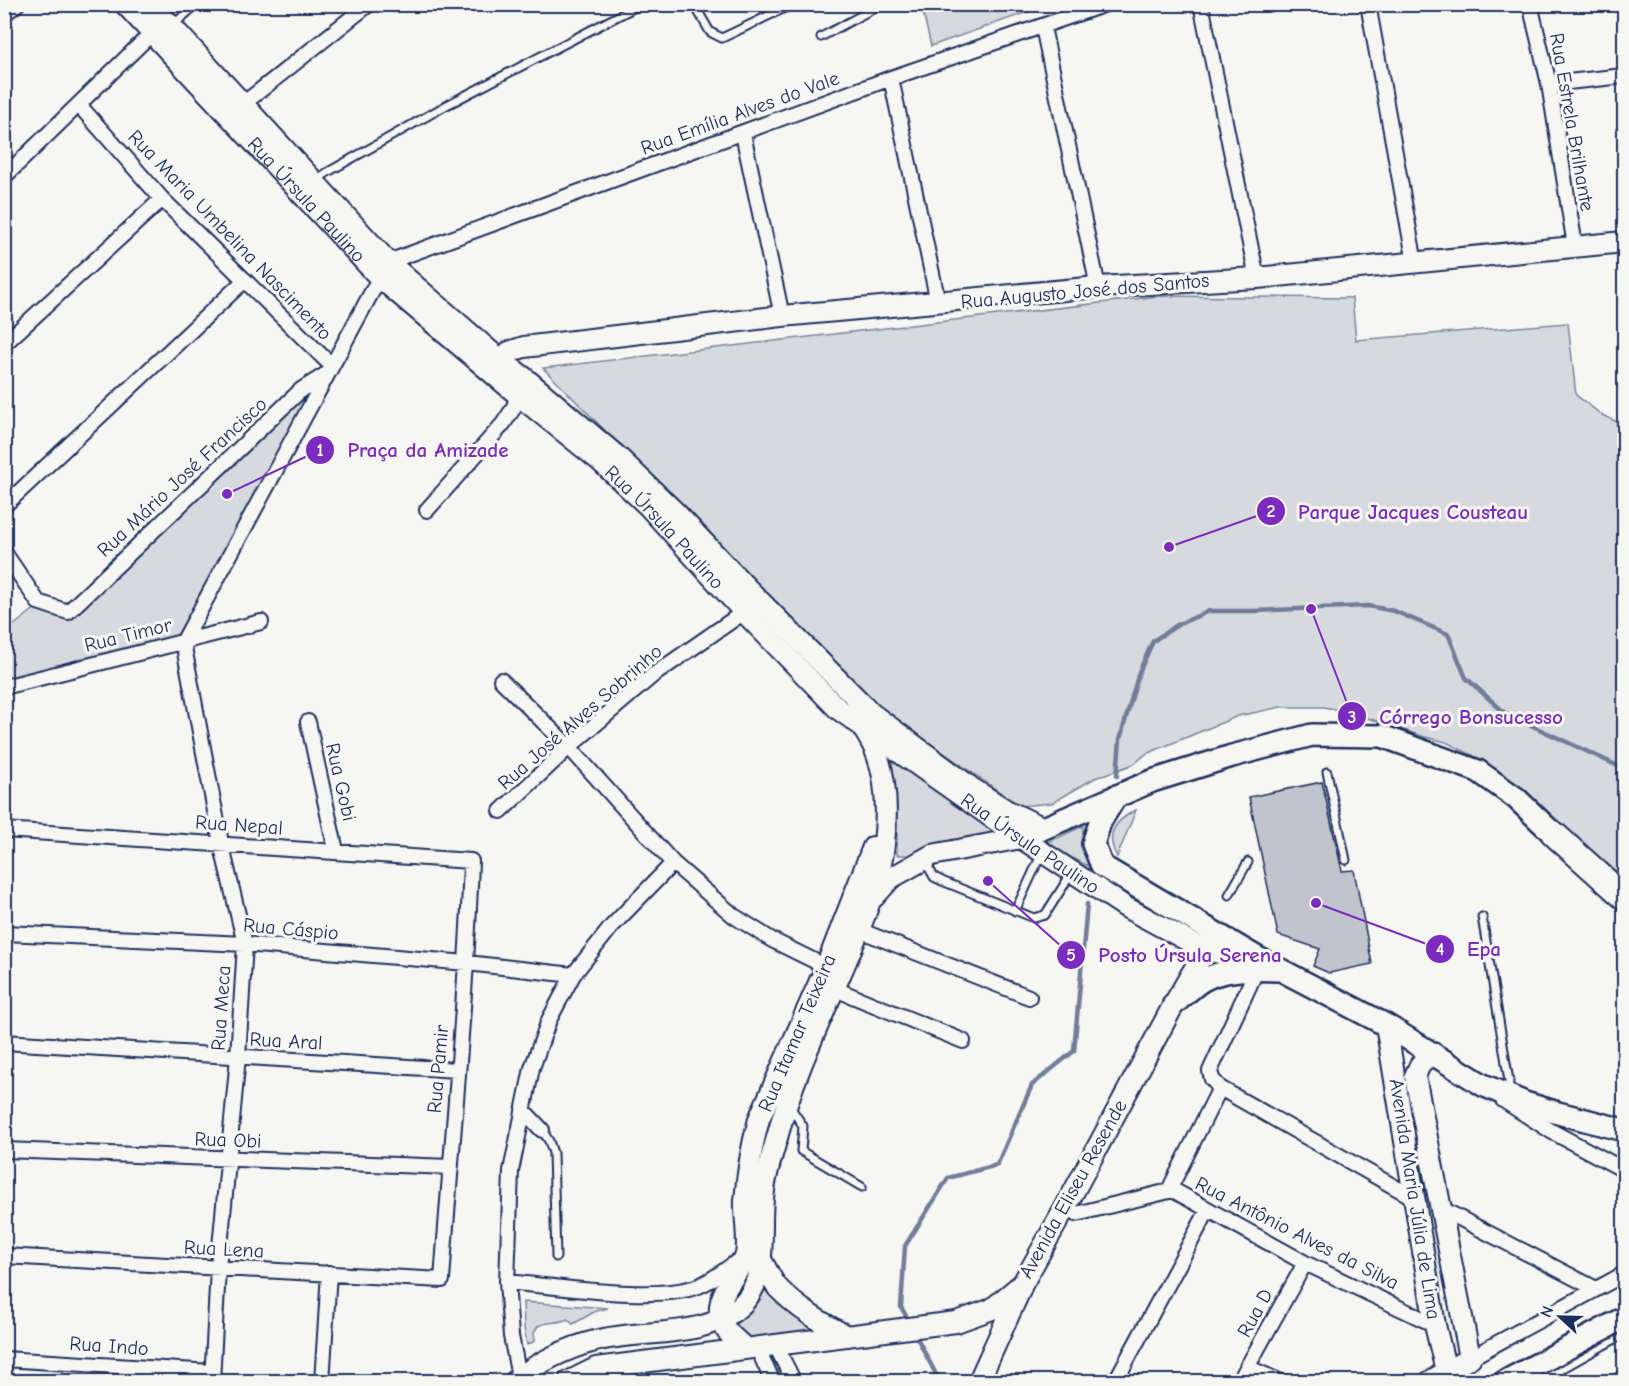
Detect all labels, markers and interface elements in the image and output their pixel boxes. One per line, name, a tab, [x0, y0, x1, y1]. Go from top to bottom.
street label: Rua Estrela Brilhante	[1545, 31, 1599, 213]
street label: Rua Emília Alves do Vale	[638, 66, 842, 160]
street label: Rua Maria Umbelina Nascimento	[123, 125, 337, 345]
street label: Rua Úrsula Paulino	[243, 132, 371, 267]
street label: Rua Augusto José dos Santos	[960, 269, 1210, 313]
street label: Rua Mário José Francisco	[92, 392, 272, 562]
callout: Praça da Amizade	[305, 430, 521, 469]
text: Praça da Amizade	[347, 438, 509, 462]
text: 1	[316, 440, 324, 461]
street label: Rua Úrsula Paulino	[600, 460, 729, 594]
callout: Parque Jacques Cousteau	[1256, 492, 1540, 531]
text: Parque Jacques Cousteau	[1298, 500, 1528, 524]
text: 2	[1267, 501, 1276, 522]
street label: Rua Timor	[82, 613, 174, 657]
street label: Rua José Alves Sobrinho	[493, 639, 667, 795]
callout: Córrego Bonsucesso	[1337, 697, 1575, 736]
text: Córrego Bonsucesso	[1379, 705, 1563, 729]
text: 3	[1348, 707, 1356, 728]
street label: Rua Gobi	[321, 741, 361, 823]
street label: Rua Úrsula Paulino	[957, 788, 1104, 898]
street label: Rua Nepal	[194, 810, 284, 840]
street label: Rua Cáspio	[242, 913, 340, 945]
callout: Epa	[1425, 929, 1513, 968]
callout: Posto Úrsula Serena	[1056, 936, 1294, 975]
text: Epa	[1467, 937, 1501, 961]
text: 4	[1436, 939, 1444, 960]
text: Posto Úrsula Serena	[1098, 943, 1282, 967]
text: 5	[1066, 945, 1076, 966]
street label: Rua Itamar Teixeira	[753, 951, 841, 1115]
street label: Rua Meca	[207, 964, 235, 1052]
street label: Rua Pamir	[423, 1024, 453, 1114]
street label: Rua Aral	[249, 1028, 323, 1054]
street label: Avenida Maria Júlia de Lima	[1385, 1077, 1445, 1321]
street label: Avenida Eliseu Resende	[1014, 1096, 1132, 1282]
street label: Rua Obi	[194, 1127, 262, 1153]
street label: Rua Antônio Alves da Silva	[1191, 1172, 1403, 1294]
street label: Rua Lena	[183, 1235, 265, 1263]
street label: Rua D	[1232, 1285, 1278, 1341]
north arrow	[1530, 1287, 1590, 1347]
text: N	[1537, 1304, 1557, 1320]
street label: Rua Indo	[69, 1332, 149, 1360]

